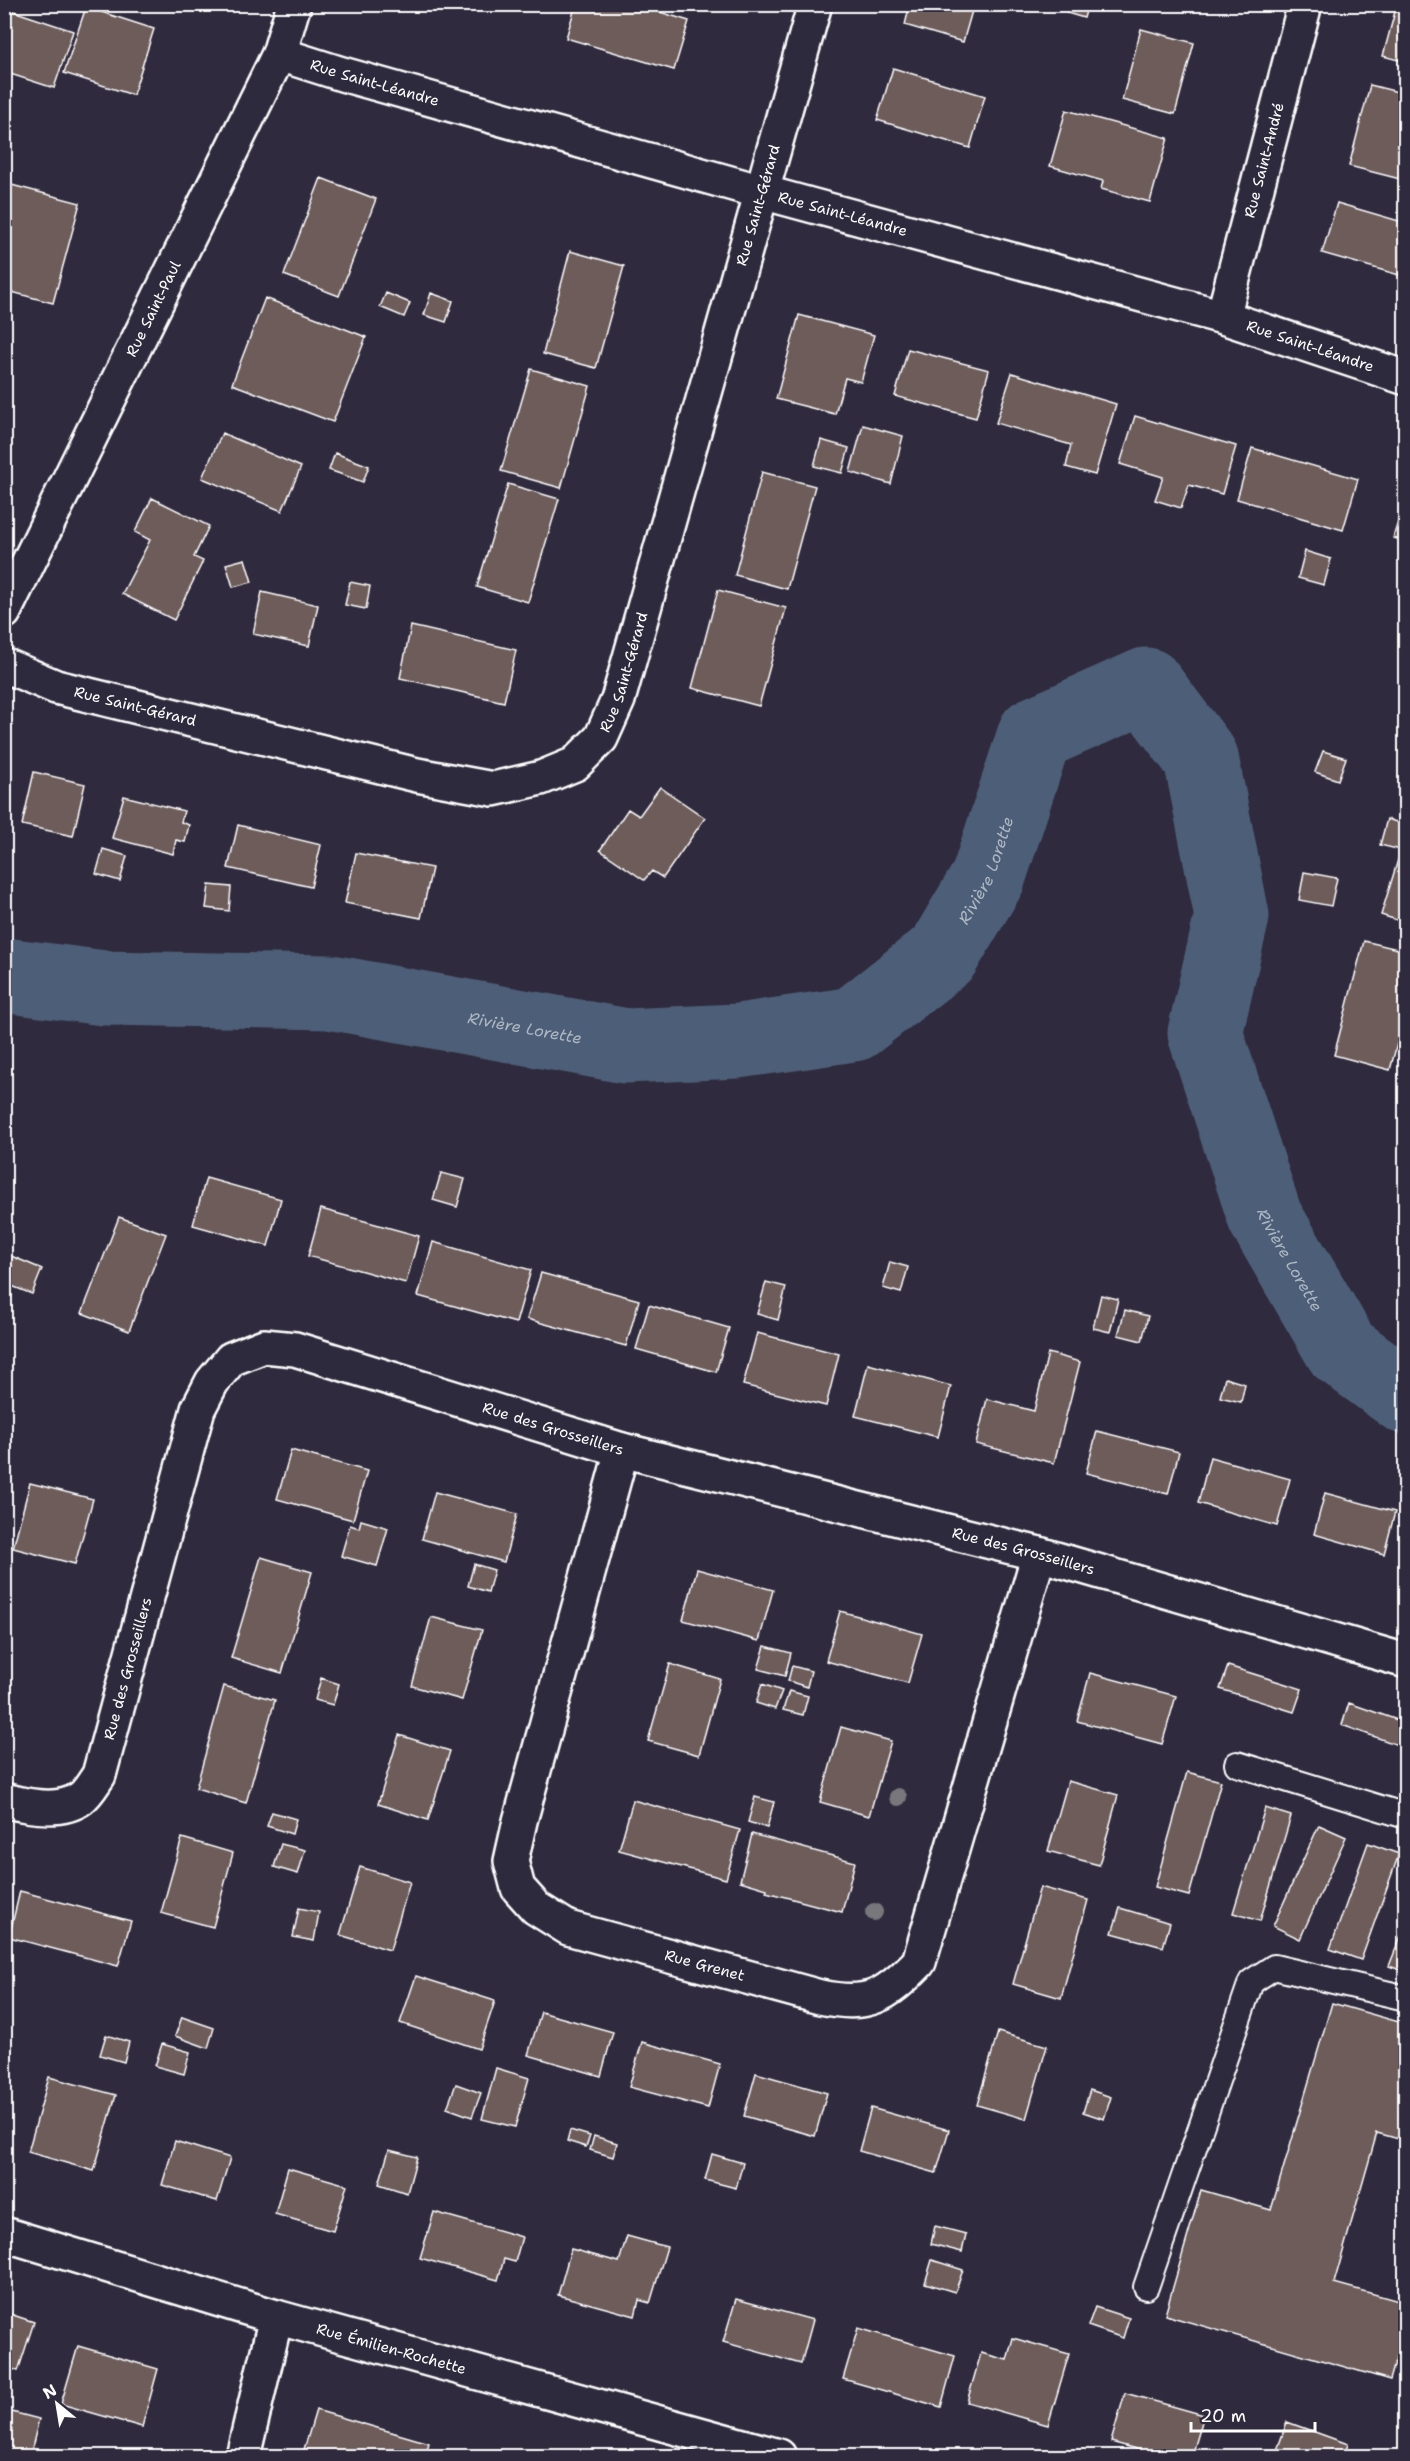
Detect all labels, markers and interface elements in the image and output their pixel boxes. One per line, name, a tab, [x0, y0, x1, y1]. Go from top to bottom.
street label: Rue Saint-Léandre	[308, 55, 441, 111]
street label: Rue Saint-André	[1239, 100, 1289, 220]
street label: Rue Saint-Gérard	[731, 142, 785, 268]
street label: Rue Saint-Léandre	[776, 187, 910, 241]
street label: Rue Saint-Paul	[121, 257, 186, 360]
street label: Rue Saint-Léandre	[1244, 316, 1377, 377]
street label: Rue Saint-Gérard	[595, 609, 653, 735]
street label: Rue Saint-Gérard	[72, 682, 199, 731]
water label: Rivière Lorette	[953, 814, 1018, 928]
water label: Rivière Lorette	[466, 1007, 584, 1048]
water label: Rivière Lorette	[1252, 1206, 1328, 1315]
street label: Rue des Grosseillers	[480, 1398, 626, 1460]
street label: Rue des Grosseillers	[950, 1523, 1097, 1580]
street label: Rue des Grosseillers	[99, 1595, 157, 1742]
street label: Rue Grenet	[662, 1945, 747, 1986]
street label: Rue Émilien-Rochette	[314, 2319, 469, 2379]
north arrow	[27, 2374, 87, 2434]
text: N	[39, 2379, 60, 2404]
scale bar	[1191, 2395, 1316, 2433]
text: 20 m	[1200, 2404, 1246, 2428]

